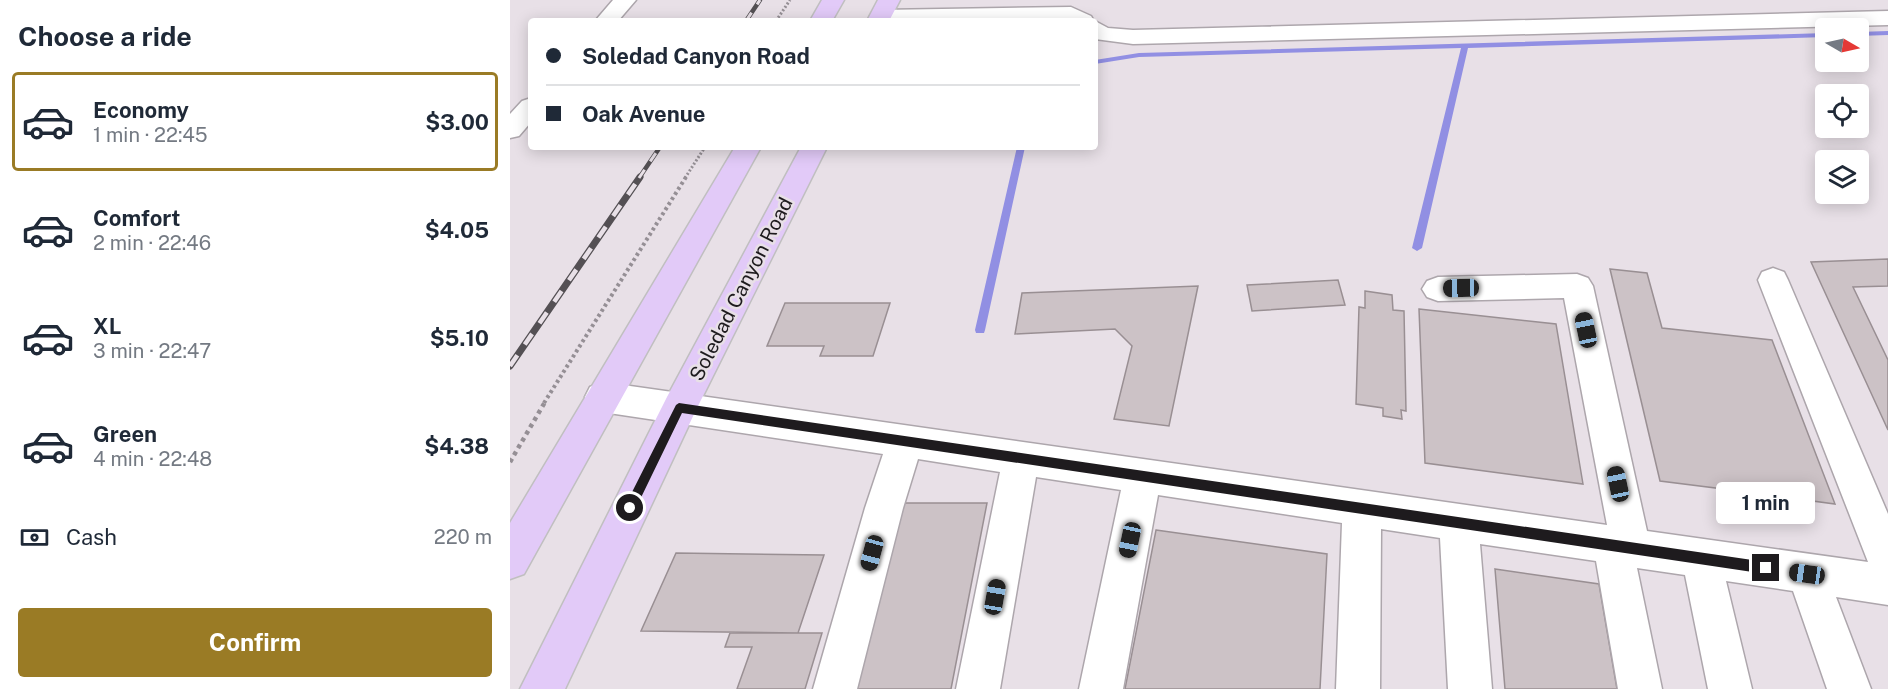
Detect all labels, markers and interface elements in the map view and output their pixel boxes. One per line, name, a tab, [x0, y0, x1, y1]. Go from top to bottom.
north arrow	[1815, 18, 1869, 72]
map controls	[1815, 18, 1869, 204]
text: Choose a ride	[18, 20, 192, 52]
text: Soledad Canyon Road	[582, 43, 810, 69]
button: locate	[1815, 84, 1869, 138]
icon: car	[21, 95, 75, 149]
text: Economy	[93, 97, 189, 123]
text: Oak Avenue	[582, 101, 706, 127]
text: $3.00	[425, 109, 489, 135]
text: 1 min · 22:45	[93, 123, 208, 147]
button: layers	[1815, 150, 1869, 204]
street label: Soledad Canyon Road	[684, 193, 798, 385]
icon: car	[21, 203, 75, 257]
text: Comfort	[93, 205, 180, 231]
text: $4.05	[425, 217, 489, 243]
text: 2 min · 22:46	[93, 231, 211, 255]
car	[1443, 279, 1479, 297]
icon: car	[21, 311, 75, 365]
car	[1573, 311, 1599, 349]
text: XL	[93, 313, 121, 339]
text: $5.10	[430, 325, 489, 351]
text: 3 min · 22:47	[93, 339, 211, 363]
icon: car	[21, 419, 75, 473]
text: Green	[93, 421, 157, 447]
text: $4.38	[424, 433, 489, 459]
text: 4 min · 22:48	[93, 447, 212, 471]
car	[1605, 465, 1631, 503]
callout: 1 min	[1716, 481, 1816, 523]
text: 1 min	[1741, 491, 1790, 515]
route start	[616, 494, 643, 521]
icon: cash	[18, 521, 51, 554]
car	[1117, 521, 1143, 559]
text: Cash	[66, 524, 117, 550]
text: 220 m	[434, 525, 492, 549]
car	[859, 533, 885, 573]
route end	[1752, 554, 1779, 581]
car	[1788, 563, 1826, 585]
car	[983, 578, 1007, 616]
button: Confirm	[18, 608, 492, 677]

